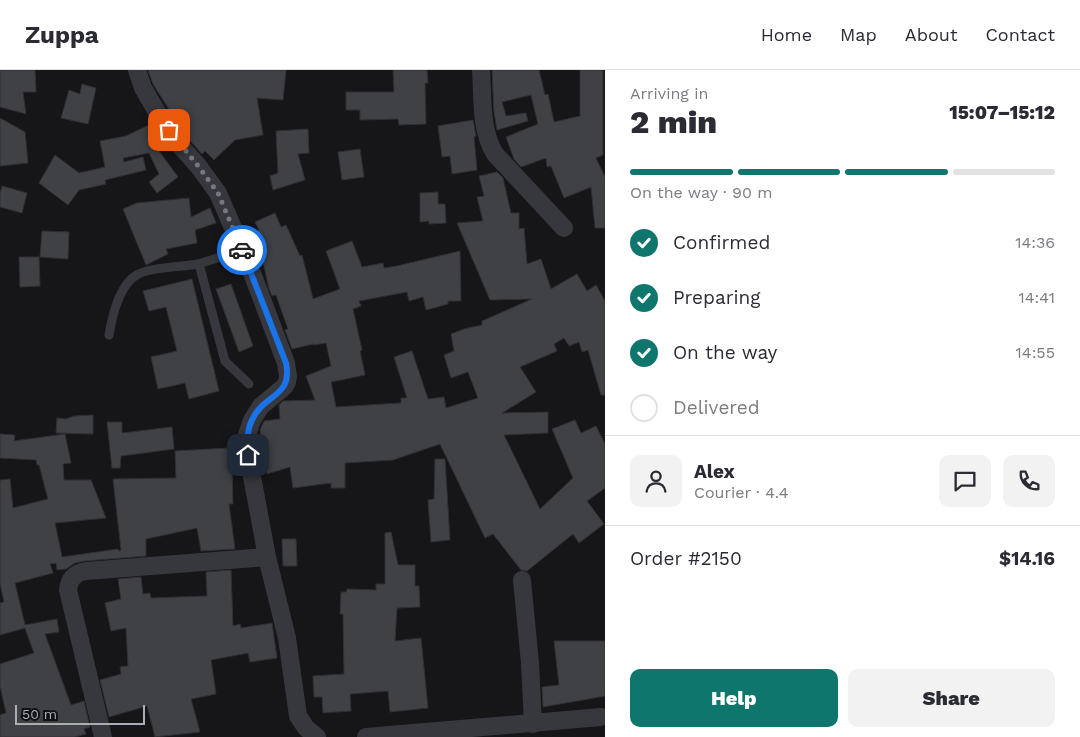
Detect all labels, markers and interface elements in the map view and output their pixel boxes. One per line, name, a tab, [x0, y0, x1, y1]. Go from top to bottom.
text: Zuppa	[25, 21, 99, 49]
text: Home	[761, 24, 812, 45]
text: Map	[840, 24, 877, 45]
text: About	[905, 24, 957, 45]
text: Contact	[985, 24, 1055, 45]
text: Arriving in	[630, 84, 708, 103]
text: 15:07–15:12	[949, 101, 1055, 124]
text: 2 min	[630, 103, 717, 141]
pin	[148, 109, 190, 151]
icon: bag	[155, 116, 183, 144]
text: On the way · 90 m	[630, 183, 773, 202]
courier	[217, 225, 267, 275]
icon: check	[630, 229, 658, 257]
text: Confirmed	[673, 231, 770, 254]
text: 14:36	[1015, 233, 1055, 252]
icon: car	[228, 236, 256, 264]
icon: check	[630, 284, 658, 312]
text: Preparing	[673, 286, 760, 309]
text: 14:41	[1018, 288, 1055, 307]
icon: check	[630, 339, 658, 367]
text: On the way	[673, 341, 777, 364]
text: 14:55	[1016, 343, 1055, 362]
text: Delivered	[673, 396, 760, 419]
pin	[227, 434, 269, 476]
icon: home	[234, 441, 262, 469]
button: person	[630, 455, 682, 507]
button: chat	[939, 455, 991, 507]
button: phone	[1003, 455, 1055, 507]
text: Alex	[694, 460, 735, 483]
text: Courier · 4.4	[694, 483, 789, 502]
text: Order #2150	[630, 547, 742, 570]
text: $14.16	[999, 547, 1055, 570]
button: Help	[630, 669, 838, 727]
button: Share	[848, 669, 1055, 727]
scale bar	[15, 702, 145, 725]
text: 50 m	[22, 706, 57, 722]

